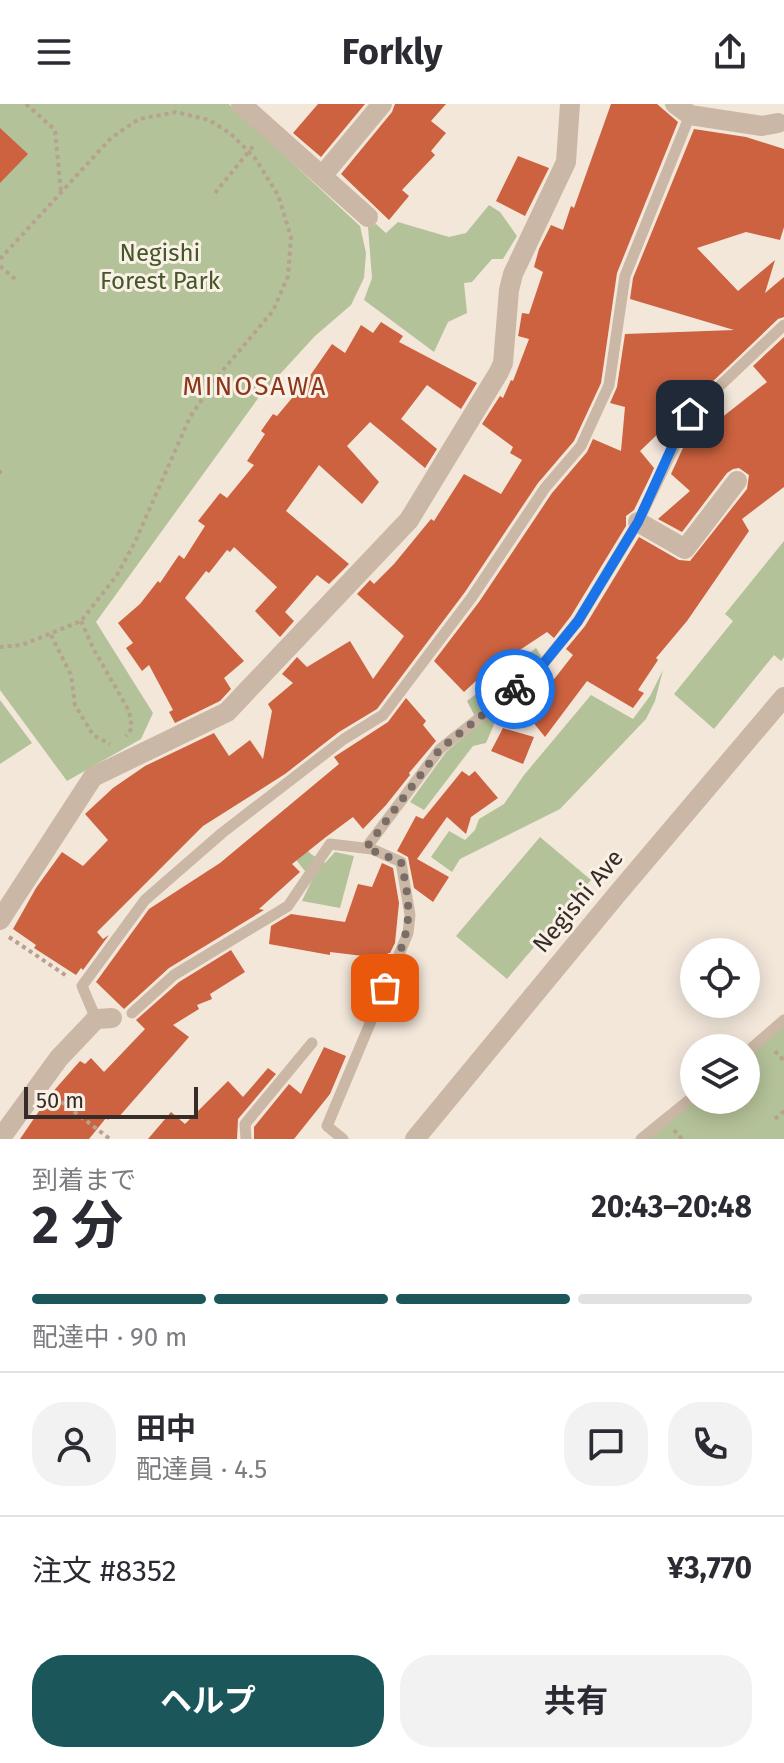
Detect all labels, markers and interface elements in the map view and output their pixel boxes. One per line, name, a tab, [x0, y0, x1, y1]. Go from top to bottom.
icon: menu	[32, 30, 76, 74]
text: Forkly	[342, 30, 442, 74]
icon: share	[708, 30, 752, 74]
park label: Negishi Forest Park	[100, 239, 221, 295]
district label: MINOSAWA	[183, 371, 327, 402]
pin	[656, 380, 724, 448]
icon: home	[668, 392, 712, 436]
courier	[475, 649, 555, 729]
icon: bike	[493, 667, 537, 711]
street label: Negishi Ave	[527, 844, 629, 958]
map controls	[680, 938, 760, 1114]
button: locate	[680, 938, 760, 1018]
pin	[351, 954, 419, 1022]
icon: bag	[363, 966, 407, 1010]
button: layers	[680, 1034, 760, 1114]
scale bar	[24, 1083, 198, 1119]
text: 50 m	[36, 1087, 84, 1114]
text: 到着まで	[32, 1165, 136, 1196]
text: 20:43–20:48	[591, 1189, 752, 1225]
text: 2 分	[32, 1194, 123, 1257]
text: 配達中 · 90 m	[32, 1322, 187, 1353]
button: person	[32, 1402, 116, 1486]
button: chat	[564, 1402, 648, 1486]
button: phone	[668, 1402, 752, 1486]
text: 田中	[136, 1411, 196, 1447]
text: 配達員 · 4.5	[136, 1454, 267, 1485]
text: ¥3,770	[667, 1550, 752, 1586]
text: 注文 #8352	[32, 1553, 177, 1589]
button: ヘルプ	[32, 1655, 384, 1747]
button: 共有	[400, 1655, 752, 1747]

